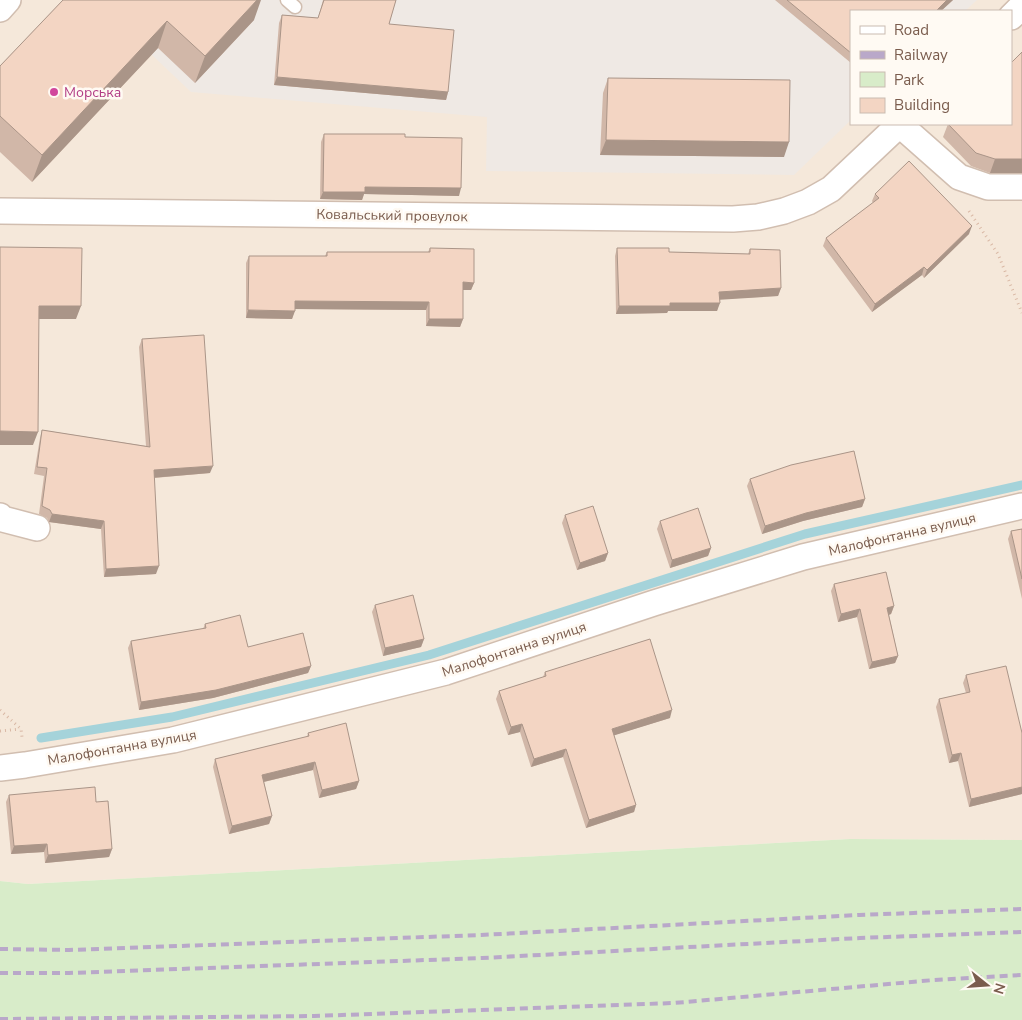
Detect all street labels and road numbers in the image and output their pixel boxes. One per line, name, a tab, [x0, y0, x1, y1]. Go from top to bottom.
street label: Ковальський провулок	[316, 205, 468, 226]
street label: Малофонтанна вулиця	[827, 508, 978, 561]
street label: Малофонтанна вулиця	[440, 617, 589, 682]
street label: Малофонтанна вулиця	[46, 725, 198, 770]

